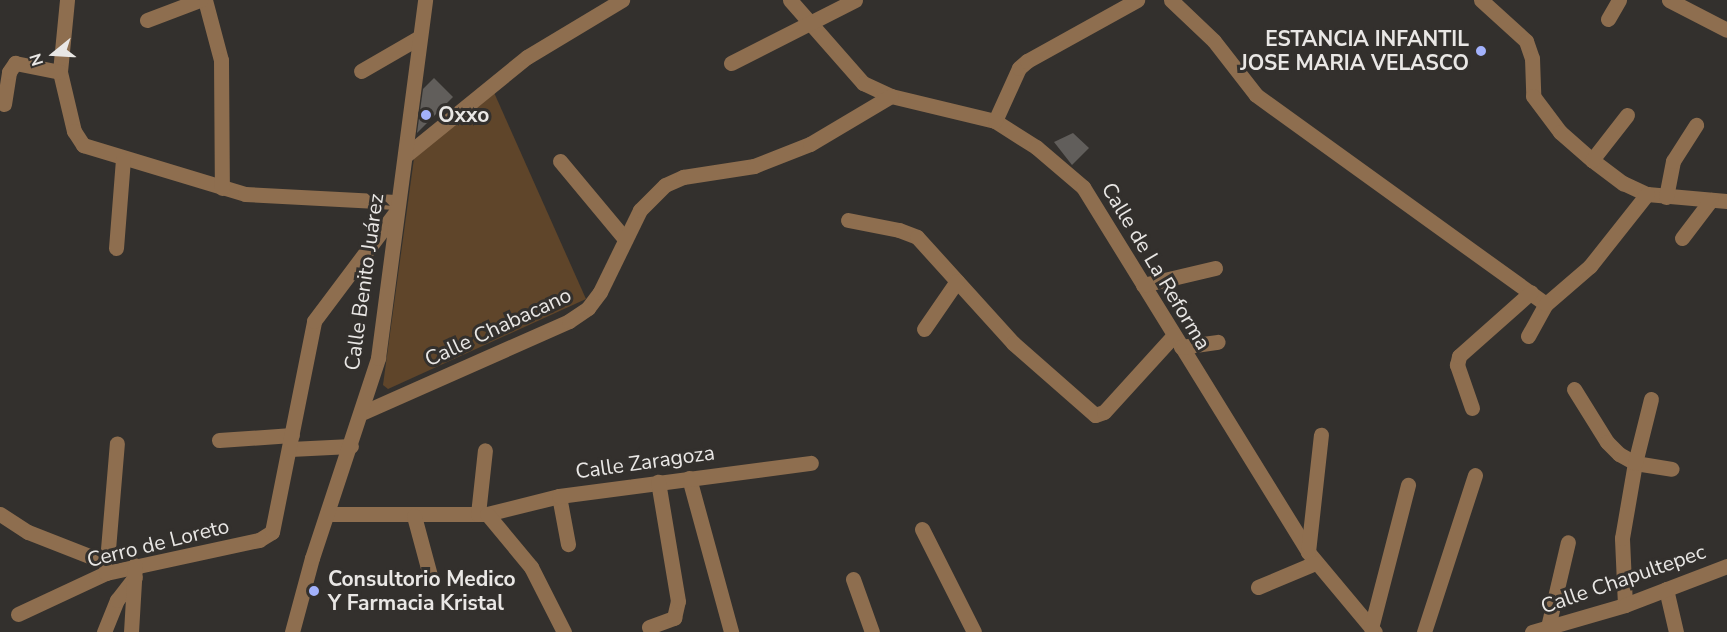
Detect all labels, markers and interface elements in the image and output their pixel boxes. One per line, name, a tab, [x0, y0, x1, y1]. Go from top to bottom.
north arrow	[24, 24, 84, 84]
place label: ESTANCIA INFANTIL JOSE MARIA VELASCO	[1240, 26, 1469, 76]
marker: ESTANCIA INFANTIL JOSE MARIA VELASCO	[1474, 44, 1488, 58]
text: N	[25, 50, 49, 69]
place label: Oxxo	[438, 102, 489, 128]
marker: Oxxo	[419, 108, 433, 122]
street label: Calle de La Reforma	[1096, 178, 1216, 354]
street label: Calle Benito Juárez	[339, 192, 389, 372]
street label: Calle Chabacano	[421, 282, 575, 372]
street label: Calle Zaragoza	[574, 440, 716, 484]
street label: Cerro de Loreto	[84, 513, 232, 573]
street label: Calle Chapultepec	[1537, 539, 1709, 619]
place label: Consultorio Medico Y Farmacia Kristal	[328, 566, 516, 616]
marker: Consultorio Medico Y Farmacia Kristal	[305, 582, 323, 600]

